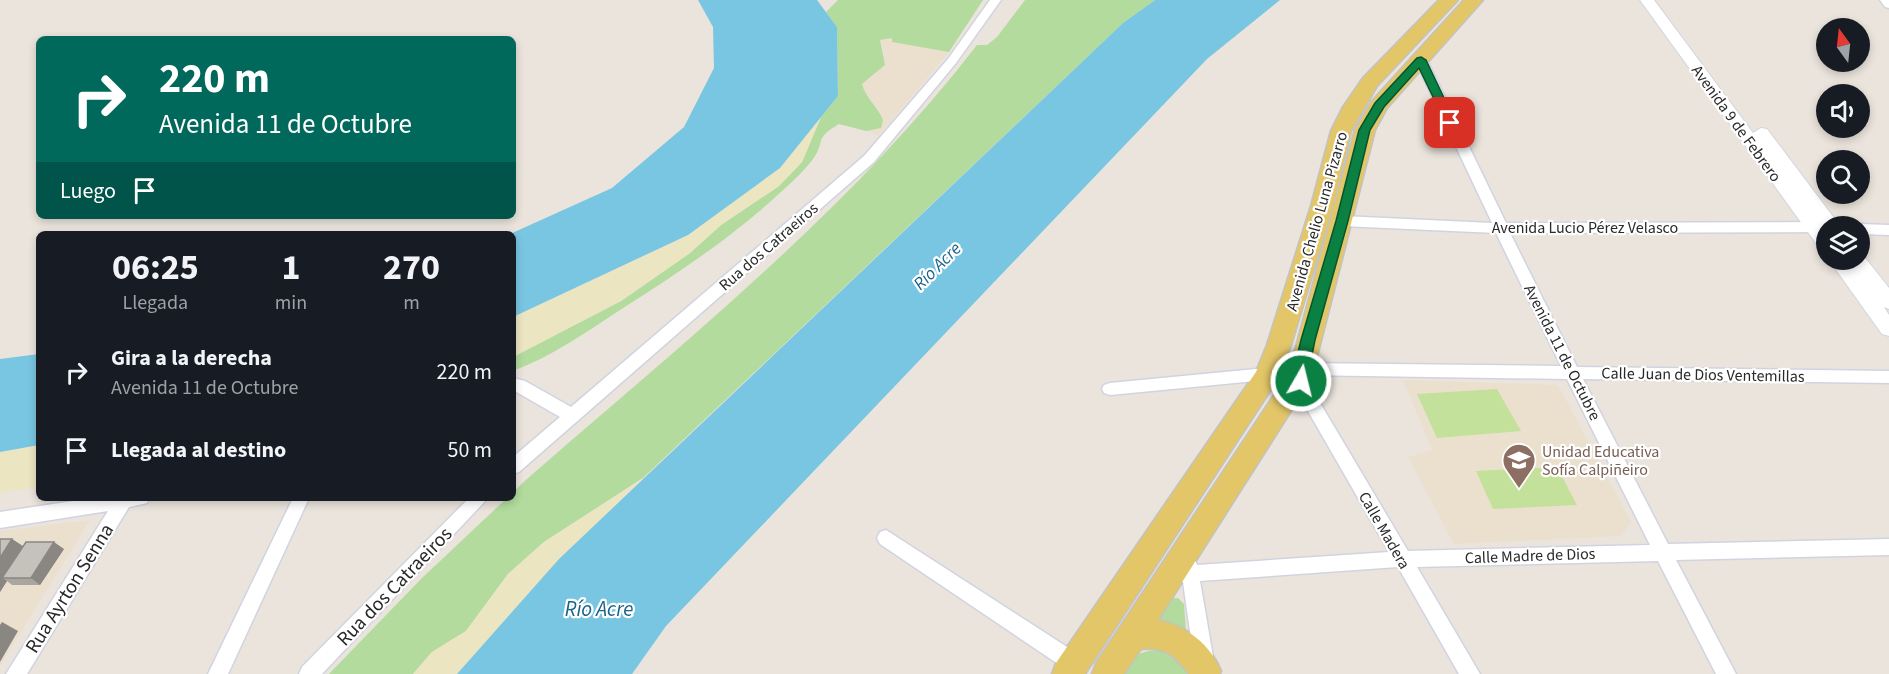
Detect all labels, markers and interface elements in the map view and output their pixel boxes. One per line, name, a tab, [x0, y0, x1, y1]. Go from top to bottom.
north arrow	[1816, 18, 1870, 72]
map controls	[1816, 18, 1870, 270]
text: 220 m	[159, 49, 270, 109]
icon: right	[60, 60, 138, 138]
street label: Avenida 9 de Febrero	[1686, 61, 1786, 187]
button: sound	[1816, 84, 1870, 138]
pin	[1424, 97, 1475, 148]
text: Avenida 11 de Octubre	[159, 105, 412, 144]
icon: arrive	[1433, 106, 1466, 139]
street label: Avenida Chelio Luna Pizarro	[1281, 129, 1353, 314]
button: search	[1816, 150, 1870, 204]
icon: arrive	[128, 174, 161, 207]
text: Luego	[60, 175, 116, 207]
street label: Rua dos Catraeiros	[714, 197, 823, 296]
button: layers	[1816, 216, 1870, 270]
street label: Avenida Lucio Pérez Velasco	[1492, 217, 1678, 239]
water label: Río Acre	[908, 236, 967, 296]
text: 06:25	[112, 242, 199, 293]
text: 1	[281, 242, 300, 293]
text: 270	[383, 242, 440, 293]
street label: Avenida 11 de Octubre	[1518, 281, 1606, 424]
text: Llegada	[123, 289, 188, 317]
text: min	[275, 289, 307, 317]
text: m	[403, 289, 420, 317]
text: Gira a la derecha	[111, 342, 272, 374]
position arrow	[1269, 349, 1333, 413]
icon: right	[60, 356, 93, 389]
text: 220 m	[437, 356, 492, 388]
street label: Calle Juan de Dios Ventemillas	[1601, 362, 1805, 388]
text: Avenida 11 de Octubre	[111, 374, 298, 402]
icon: arrive	[60, 434, 93, 467]
text: Llegada al destino	[111, 434, 286, 466]
text: 50 m	[447, 434, 492, 466]
place label: Unidad Educativa Sofía Calpiñeiro	[1542, 441, 1659, 481]
school or university icon: Unidad Educativa Sofía Calpiñeiro	[1501, 442, 1537, 489]
street label: Calle Madera	[1353, 488, 1415, 573]
street label: Rua Ayrton Senna	[19, 518, 121, 659]
street label: Rua dos Catraeiros	[330, 521, 459, 652]
street label: Calle Madre de Dios	[1464, 543, 1596, 569]
water label: Río Acre	[565, 594, 633, 624]

